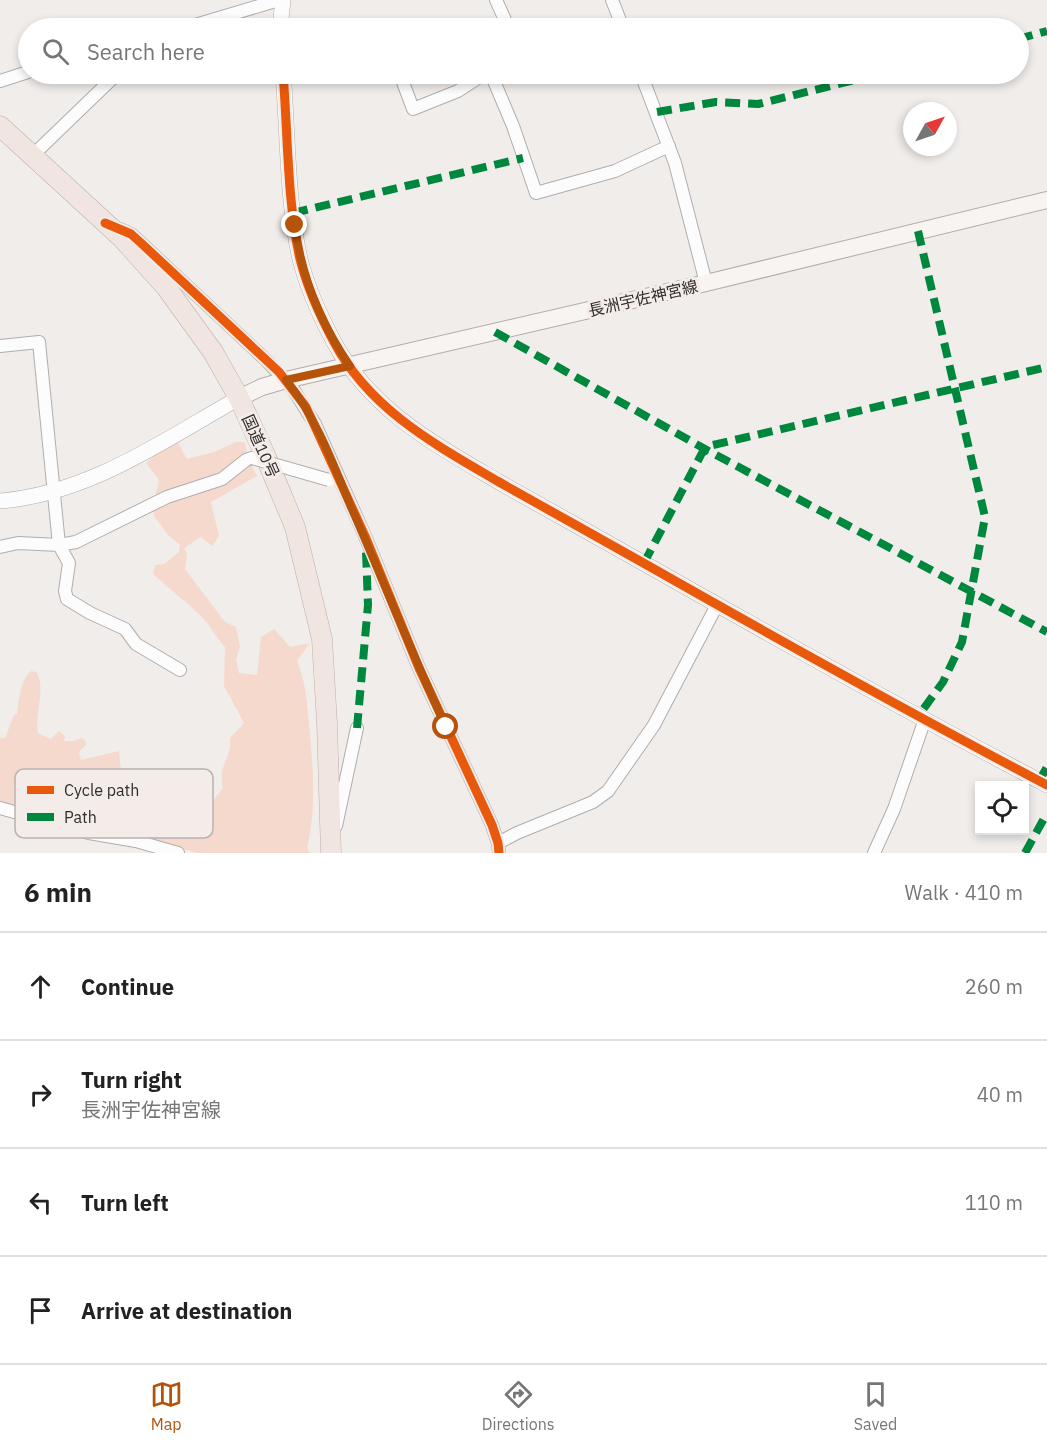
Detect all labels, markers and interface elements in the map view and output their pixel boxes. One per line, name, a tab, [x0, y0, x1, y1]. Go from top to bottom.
search box	[18, 18, 1029, 84]
icon: search	[39, 35, 72, 68]
text: Search here	[87, 37, 205, 66]
north arrow	[903, 102, 957, 156]
route end	[281, 211, 307, 237]
street label: 長洲宇佐神宮線	[586, 276, 700, 320]
street label: 国道10号	[238, 411, 284, 481]
route start	[432, 713, 458, 739]
legend	[15, 769, 213, 838]
text: Cycle path	[64, 780, 139, 800]
map controls	[975, 781, 1029, 835]
button: locate	[975, 781, 1029, 835]
text: Path	[64, 807, 97, 827]
text: 6 min	[24, 875, 92, 909]
text: Walk · 410 m	[905, 879, 1023, 906]
icon: ahead	[24, 970, 57, 1003]
text: Continue	[81, 972, 174, 1001]
text: 260 m	[965, 973, 1023, 1000]
text: Turn right	[81, 1065, 182, 1094]
icon: right	[24, 1078, 57, 1111]
text: 40 m	[977, 1081, 1023, 1108]
text: 長洲宇佐神宮線	[81, 1096, 221, 1123]
icon: left	[24, 1186, 57, 1219]
text: Turn left	[81, 1188, 169, 1217]
text: 110 m	[965, 1189, 1023, 1216]
icon: arrive	[24, 1294, 57, 1327]
text: Arrive at destination	[81, 1296, 292, 1325]
tab: Map	[150, 1378, 183, 1434]
tab: Directions	[482, 1378, 555, 1434]
tab: Saved	[854, 1378, 897, 1434]

